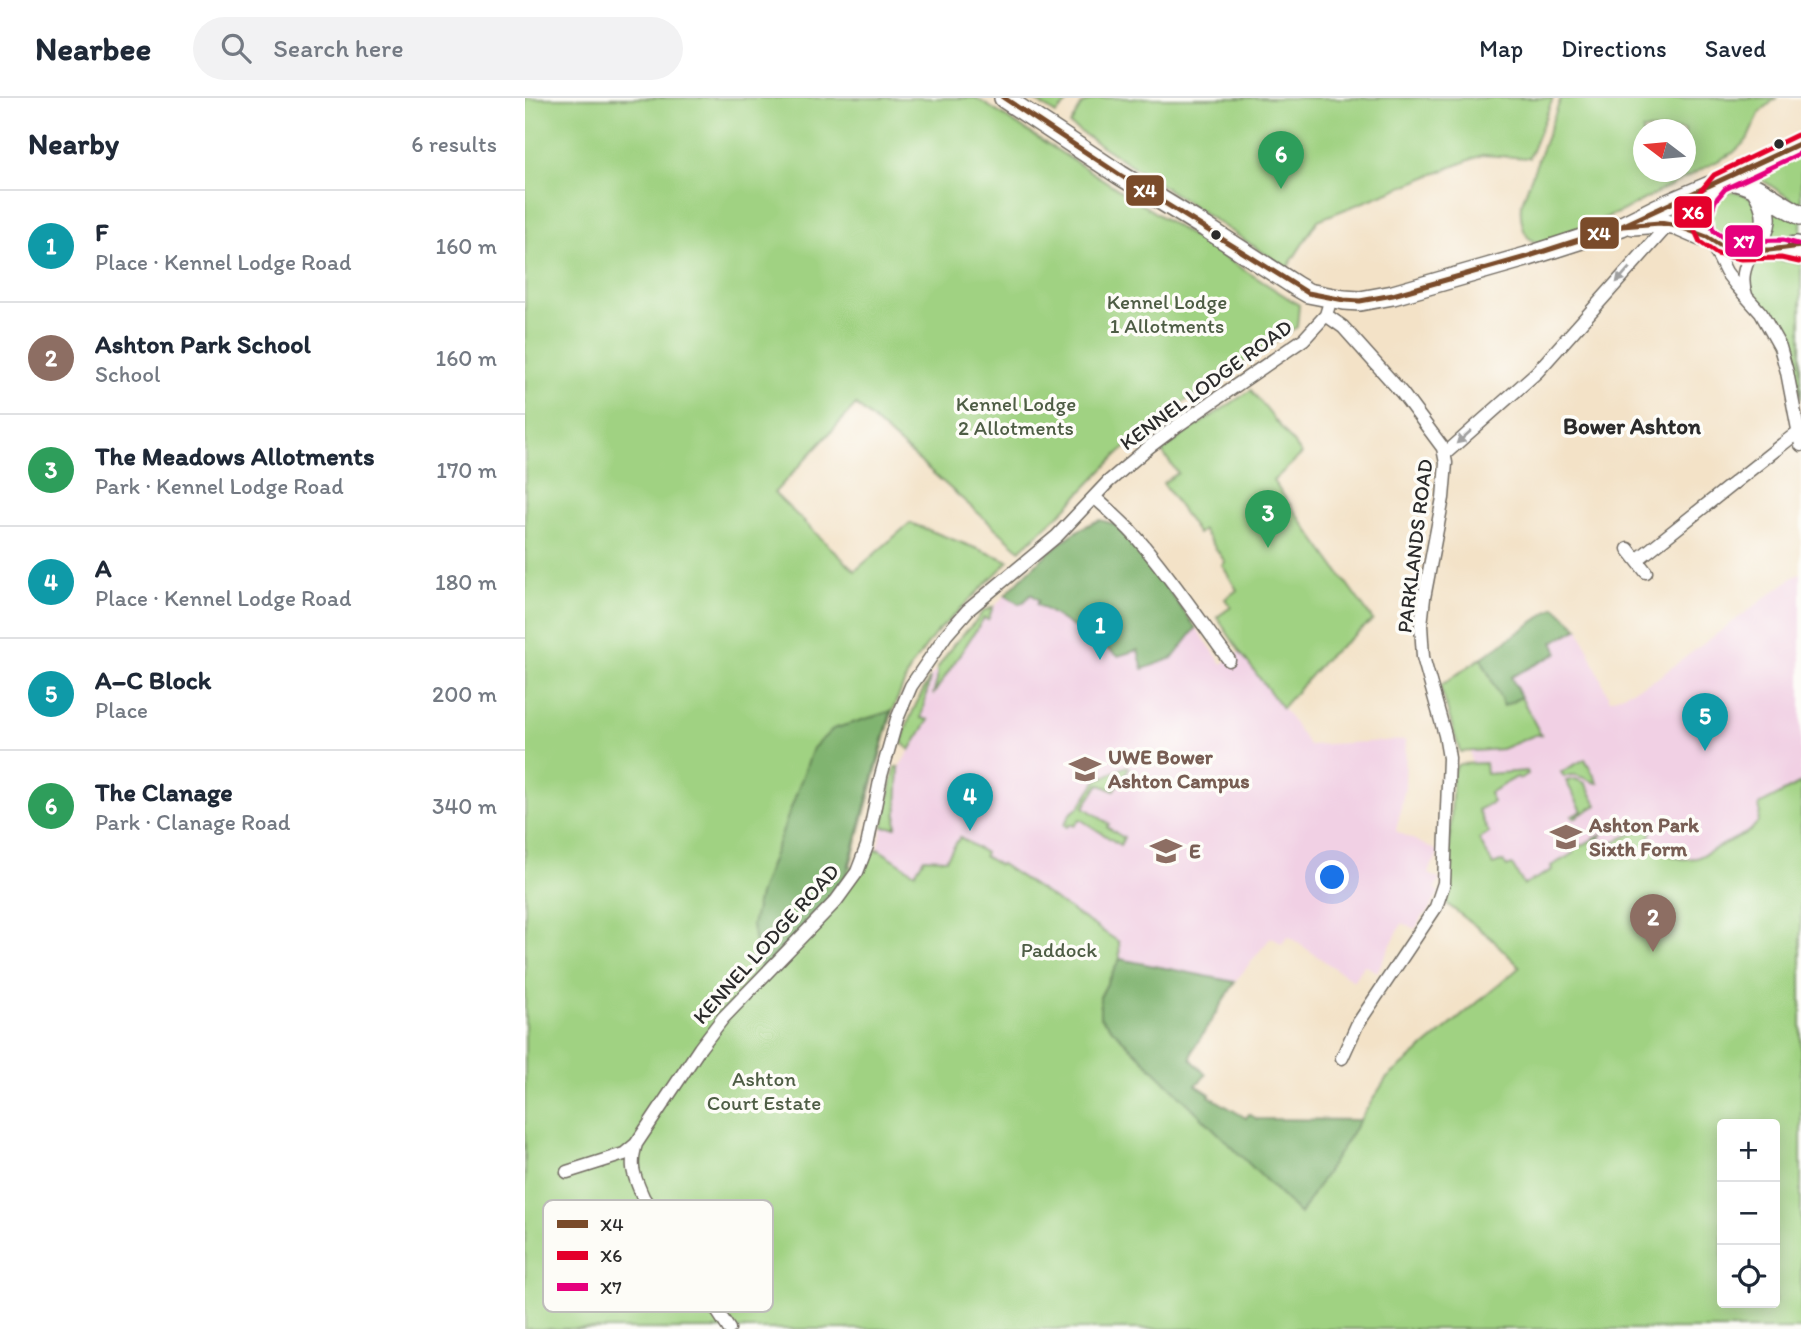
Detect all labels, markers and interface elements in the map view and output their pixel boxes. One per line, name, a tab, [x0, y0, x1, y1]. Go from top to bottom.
search box	[193, 17, 683, 80]
text: Nearbee	[35, 29, 151, 68]
icon: search	[217, 29, 255, 67]
text: Search here	[273, 32, 404, 64]
text: Map	[1479, 34, 1523, 63]
text: Directions	[1561, 34, 1667, 63]
text: Saved	[1705, 34, 1766, 63]
north arrow	[1633, 119, 1696, 182]
text: Nearby	[28, 125, 119, 162]
text: 6 results	[411, 130, 497, 158]
pin: 6	[1258, 131, 1304, 189]
unlabelled marker	[1772, 137, 1786, 151]
line badge: X4	[1125, 174, 1165, 207]
text: X4	[1133, 179, 1157, 202]
line badge: X6	[1673, 195, 1713, 229]
text: X6	[1682, 201, 1704, 224]
text: F	[95, 216, 108, 248]
line badge: X4	[1579, 216, 1620, 250]
text: X4	[1587, 222, 1611, 245]
line badge: X7	[1724, 224, 1764, 258]
unlabelled marker	[1209, 228, 1223, 242]
text: X7	[1733, 230, 1755, 253]
text: 1	[46, 232, 56, 260]
text: 160 m	[435, 232, 497, 260]
text: Place · Kennel Lodge Road	[95, 248, 352, 276]
one-way arrow	[1616, 266, 1631, 283]
park label: Kennel Lodge 1 Allotments	[1107, 289, 1227, 338]
street label: KENNEL LODGE ROAD	[1115, 314, 1297, 455]
text: Ashton Park School	[95, 328, 311, 360]
text: 2	[45, 344, 57, 372]
text: 160 m	[435, 344, 497, 372]
text: School	[95, 360, 160, 388]
park label: Kennel Lodge 2 Allotments	[956, 391, 1076, 440]
district label: Bower Ashton	[1563, 412, 1702, 440]
one-way arrow	[1455, 429, 1473, 445]
text: The Meadows Allotments	[95, 440, 375, 472]
text: 3	[45, 456, 57, 484]
text: 170 m	[436, 456, 497, 484]
street label: PARKLANDS ROAD	[1391, 457, 1438, 634]
text: Park · Kennel Lodge Road	[95, 472, 344, 500]
pin: 3	[1245, 490, 1291, 548]
text: A	[95, 552, 112, 584]
text: 4	[44, 568, 58, 596]
text: 180 m	[435, 568, 497, 596]
text: Place · Kennel Lodge Road	[95, 584, 352, 612]
pin: 1	[1077, 602, 1123, 660]
text: A–C Block	[95, 664, 211, 696]
text: 5	[45, 680, 57, 708]
text: 200 m	[432, 680, 497, 708]
pin: 5	[1682, 693, 1728, 751]
text: Place	[95, 696, 148, 724]
place label: UWE Bower Ashton Campus	[1107, 744, 1250, 794]
school or university icon: UWE Bower Ashton Campus	[1068, 752, 1102, 786]
pin: 4	[947, 773, 993, 831]
text: The Clanage	[95, 776, 233, 808]
text: 6	[45, 792, 57, 820]
text: 340 m	[432, 792, 497, 820]
text: Park · Clanage Road	[95, 808, 291, 836]
place label: Ashton Park Sixth Form	[1588, 812, 1700, 861]
school or university icon: Ashton Park Sixth Form	[1549, 820, 1583, 854]
school or university icon: E	[1149, 834, 1183, 868]
place label: E	[1189, 838, 1201, 863]
street label: KENNEL LODGE ROAD	[687, 859, 844, 1029]
your location	[1315, 860, 1349, 894]
pin: 2	[1630, 894, 1676, 952]
park label: Paddock	[1021, 937, 1097, 962]
park label: Ashton Court Estate	[707, 1066, 821, 1115]
map controls	[1717, 1119, 1780, 1308]
button: +	[1717, 1119, 1780, 1182]
button: −	[1717, 1182, 1780, 1245]
legend	[543, 1200, 773, 1312]
text: X4	[600, 1213, 624, 1236]
text: X6	[600, 1244, 622, 1267]
button: locate	[1717, 1245, 1780, 1308]
text: X7	[600, 1276, 622, 1299]

